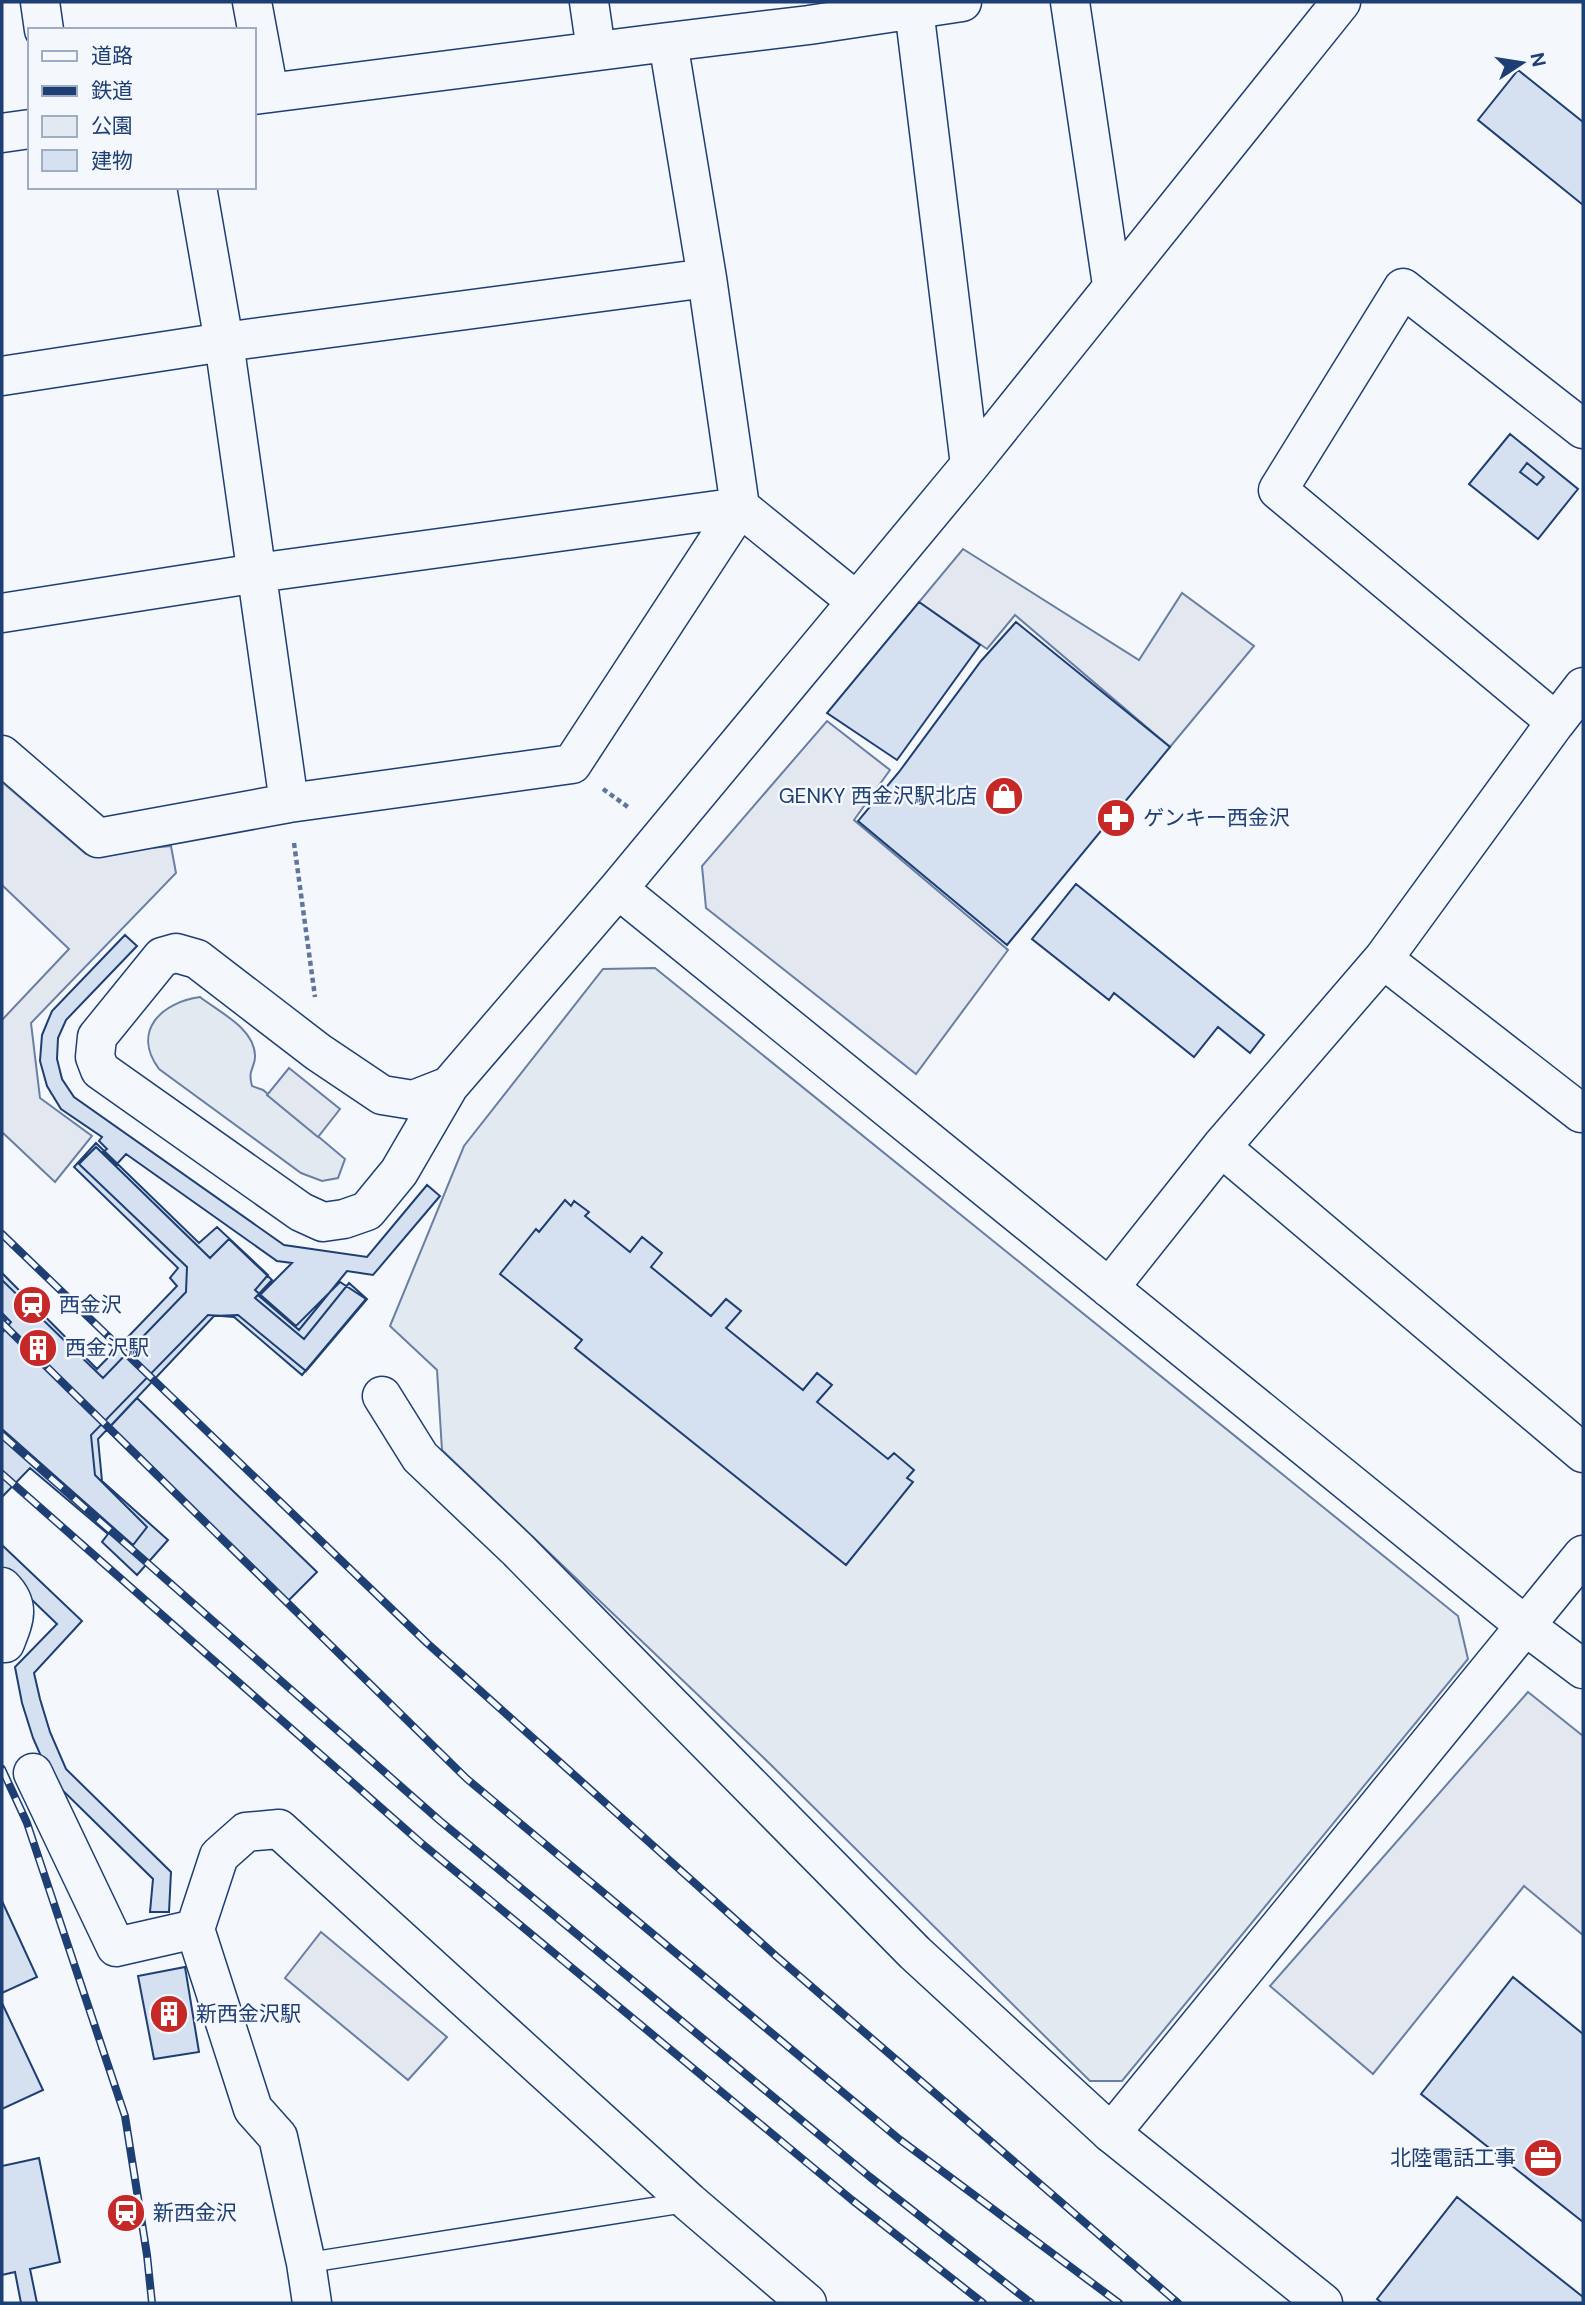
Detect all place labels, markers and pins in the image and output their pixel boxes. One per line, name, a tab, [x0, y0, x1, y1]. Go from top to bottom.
shop icon: GENKY 西金沢駅北店	[983, 775, 1025, 817]
place label: GENKY 西金沢駅北店	[779, 782, 977, 810]
pharmacy icon: ゲンキー西金沢	[1095, 797, 1137, 839]
place label: ゲンキー西金沢	[1143, 804, 1290, 832]
station icon: 西金沢	[11, 1284, 53, 1326]
place label: 西金沢	[59, 1291, 122, 1319]
building icon: 西金沢駅	[17, 1327, 59, 1369]
place label: 西金沢駅	[65, 1334, 149, 1362]
building icon: 新西金沢駅	[148, 1993, 190, 2035]
place label: 新西金沢駅	[196, 2000, 301, 2028]
office icon: 北陸電話工事	[1522, 2137, 1564, 2179]
place label: 北陸電話工事	[1390, 2144, 1516, 2172]
station icon: 新西金沢	[105, 2192, 147, 2234]
place label: 新西金沢	[153, 2199, 237, 2227]

